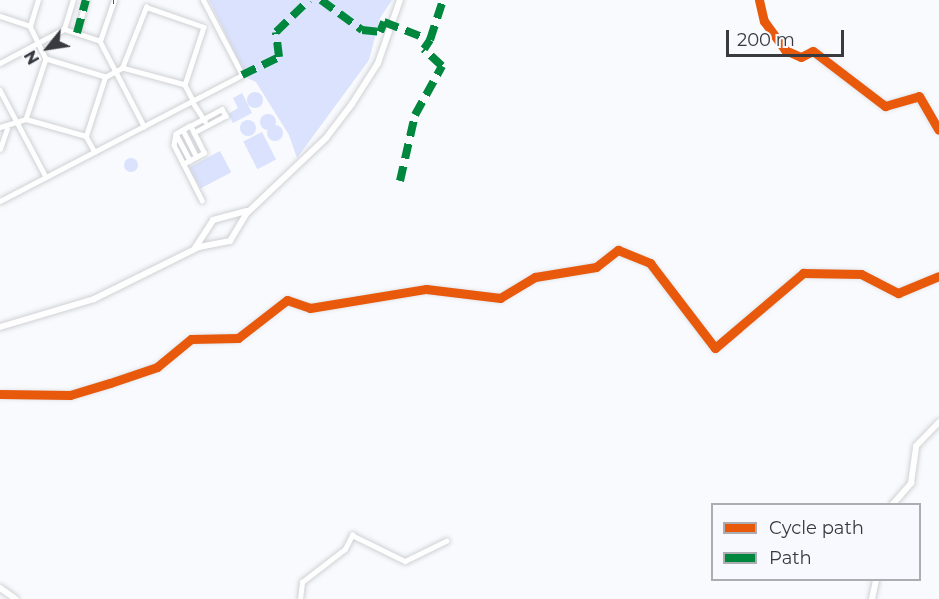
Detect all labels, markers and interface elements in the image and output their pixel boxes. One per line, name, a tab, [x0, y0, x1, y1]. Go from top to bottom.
north arrow	[18, 18, 78, 78]
scale bar	[729, 18, 848, 56]
text: 200 m	[737, 29, 795, 51]
text: N	[21, 47, 43, 68]
legend	[711, 503, 921, 581]
text: Cycle path	[769, 517, 864, 539]
text: Path	[769, 547, 812, 569]

